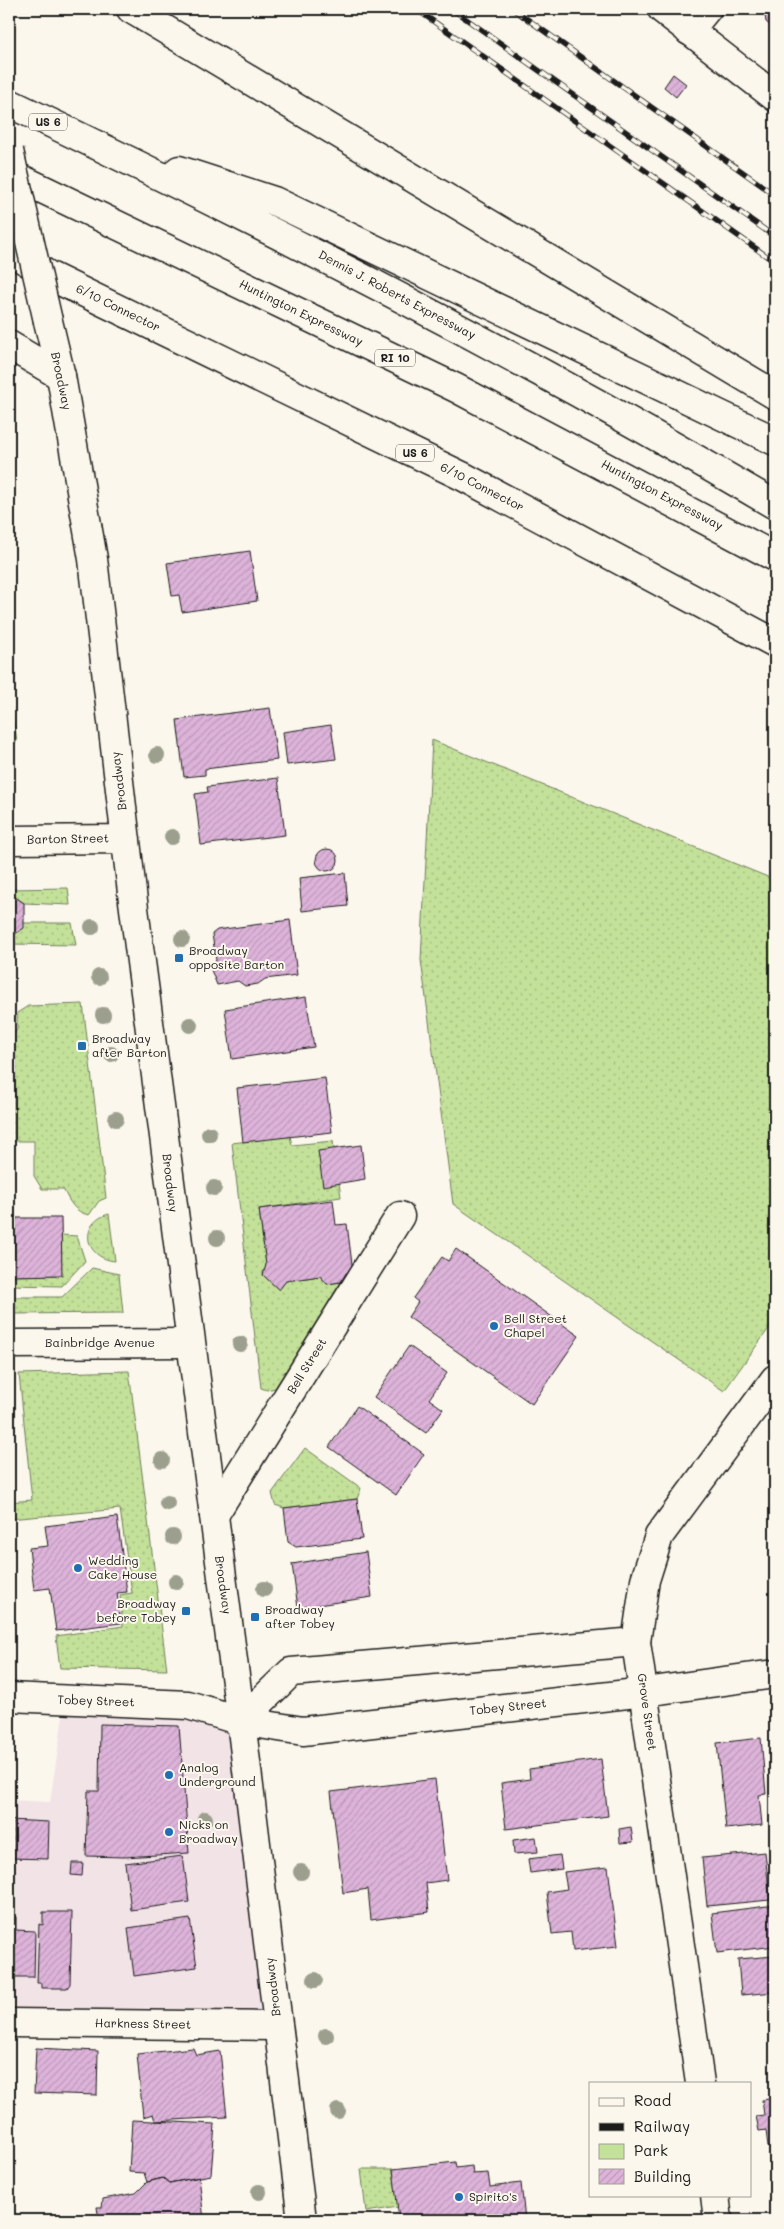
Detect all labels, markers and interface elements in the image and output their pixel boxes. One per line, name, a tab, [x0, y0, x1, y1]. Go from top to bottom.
road number: US 6	[29, 114, 67, 130]
street label: Dennis J. Roberts Expressway	[316, 246, 479, 342]
street label: Huntington Expressway	[237, 275, 366, 349]
street label: 6/10 Connector	[74, 280, 163, 334]
road number: RI 10	[375, 349, 415, 366]
street label: Broadway	[48, 350, 76, 411]
road number: US 6	[396, 444, 434, 462]
street label: Huntington Expressway	[599, 455, 726, 533]
street label: 6/10 Connector	[438, 458, 527, 514]
street label: Broadway	[106, 751, 130, 811]
street label: Barton Street	[27, 829, 109, 847]
place label: Broadway opposite Barton	[189, 942, 284, 972]
marker: Broadway opposite Barton	[173, 952, 185, 964]
place label: Broadway after Barton	[92, 1030, 167, 1060]
marker: Broadway after Barton	[76, 1040, 88, 1052]
street label: Broadway	[159, 1153, 183, 1213]
place label: Bell Street Chapel	[504, 1310, 567, 1340]
marker: Bell Street Chapel	[488, 1320, 500, 1332]
street label: Bainbridge Avenue	[45, 1334, 155, 1350]
street label: Bell Street	[283, 1335, 330, 1396]
place label: Wedding Cake House	[88, 1552, 157, 1582]
street label: Broadway	[212, 1555, 236, 1615]
marker: Wedding Cake House	[72, 1562, 84, 1574]
place label: Broadway before Tobey	[97, 1595, 176, 1625]
place label: Broadway after Tobey	[265, 1601, 335, 1631]
marker: Broadway before Tobey	[180, 1605, 192, 1617]
marker: Broadway after Tobey	[249, 1611, 261, 1623]
street label: Grove Street	[635, 1672, 661, 1752]
street label: Tobey Street	[57, 1691, 135, 1709]
street label: Tobey Street	[469, 1694, 547, 1718]
place label: Analog Underground	[179, 1759, 256, 1789]
marker: Analog Underground	[163, 1769, 175, 1781]
place label: Nicks on Broadway	[179, 1816, 238, 1846]
marker: Nicks on Broadway	[163, 1826, 175, 1838]
street label: Broadway	[260, 1957, 284, 2017]
street label: Harkness Street	[95, 2014, 191, 2032]
legend	[589, 2082, 752, 2196]
text: Road	[634, 2090, 671, 2110]
text: Railway	[634, 2116, 690, 2136]
text: Park	[634, 2140, 668, 2160]
text: Building	[634, 2166, 691, 2186]
place label: Spirito's	[469, 2188, 518, 2204]
marker: Spirito's	[453, 2191, 465, 2203]

